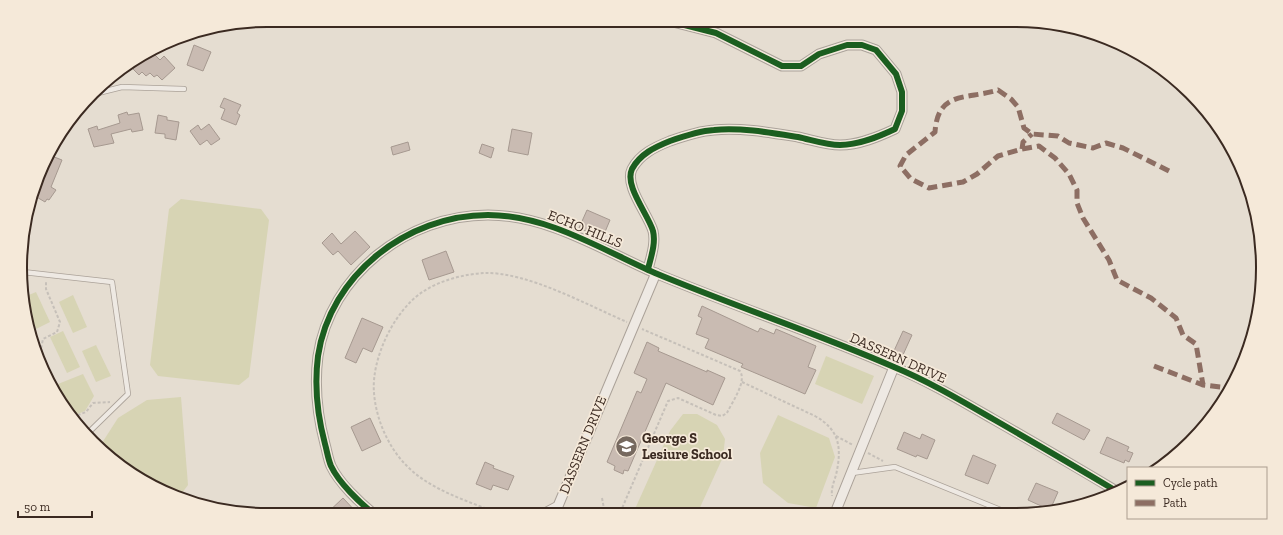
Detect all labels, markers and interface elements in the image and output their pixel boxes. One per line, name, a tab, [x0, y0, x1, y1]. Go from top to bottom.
street label: ECHO HILLS	[545, 206, 625, 252]
street label: DASSERN DRIVE	[847, 329, 949, 387]
street label: DASSERN DRIVE	[556, 394, 610, 496]
place label: George S Lesiure School	[642, 430, 732, 463]
school or university icon: George S Lesiure School	[614, 433, 640, 459]
legend	[1127, 467, 1267, 519]
text: Cycle path	[1163, 476, 1218, 490]
scale bar	[18, 493, 92, 519]
text: Path	[1163, 496, 1187, 510]
text: 50 m	[24, 500, 51, 514]

